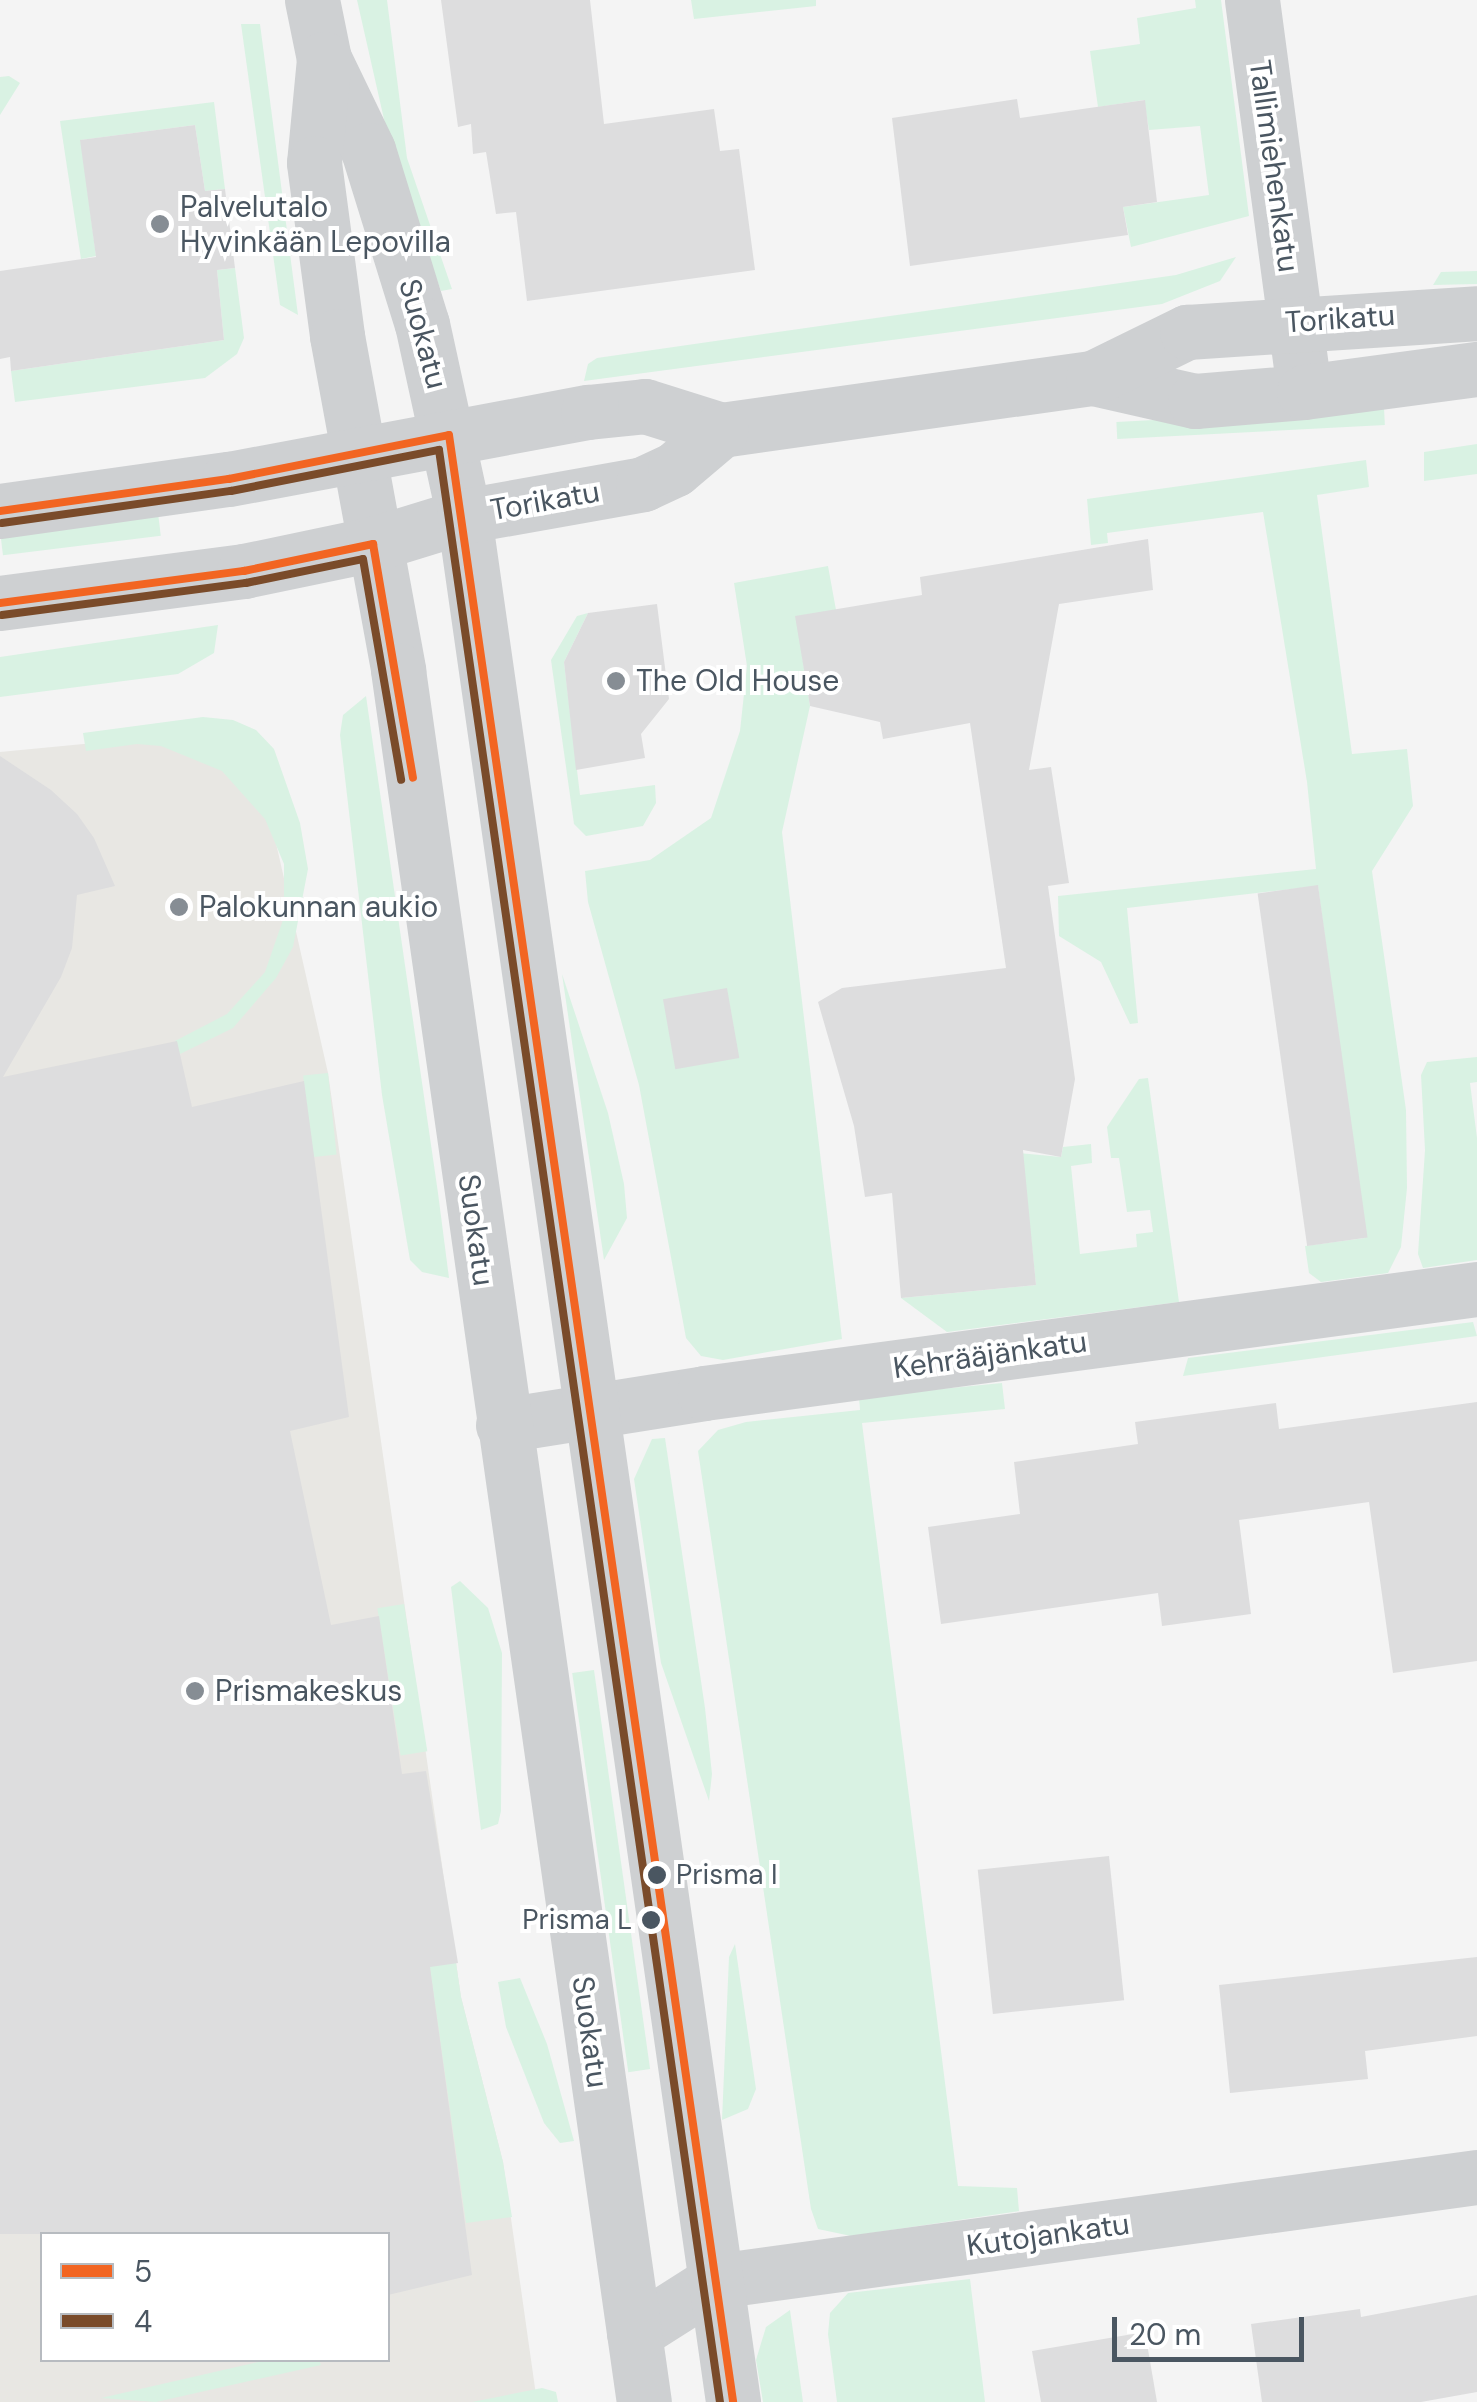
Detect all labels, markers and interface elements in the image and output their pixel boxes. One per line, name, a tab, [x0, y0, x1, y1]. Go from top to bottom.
street label: Tallimiehenkatu	[1241, 58, 1307, 274]
place label: Palvelutalo Hyvinkään Lepovilla	[180, 189, 451, 260]
marker: Palvelutalo Hyvinkään Lepovilla	[149, 213, 171, 235]
street label: Suokatu	[391, 275, 455, 393]
street label: Torikatu	[1284, 297, 1396, 341]
street label: Torikatu	[488, 474, 602, 528]
place label: The Old House	[636, 663, 839, 699]
marker: The Old House	[605, 670, 627, 692]
place label: Palokunnan aukio	[199, 889, 438, 925]
marker: Palokunnan aukio	[168, 896, 190, 918]
street label: Suokatu	[450, 1172, 502, 1288]
street label: Kehrääjänkatu	[891, 1324, 1089, 1386]
place label: Prismakeskus	[215, 1673, 402, 1709]
marker: Prismakeskus	[184, 1680, 206, 1702]
place label: Prisma I	[676, 1858, 778, 1892]
marker: Prisma I	[647, 1865, 667, 1885]
place label: Prisma L	[522, 1903, 632, 1937]
marker: Prisma L	[641, 1910, 661, 1930]
street label: Suokatu	[564, 1974, 616, 2090]
street label: Kutojankatu	[964, 2206, 1132, 2264]
legend	[40, 2232, 390, 2362]
text: 5	[134, 2252, 152, 2291]
scale bar	[1117, 2297, 1310, 2359]
text: 4	[134, 2302, 152, 2341]
text: 20 m	[1129, 2315, 1201, 2354]

